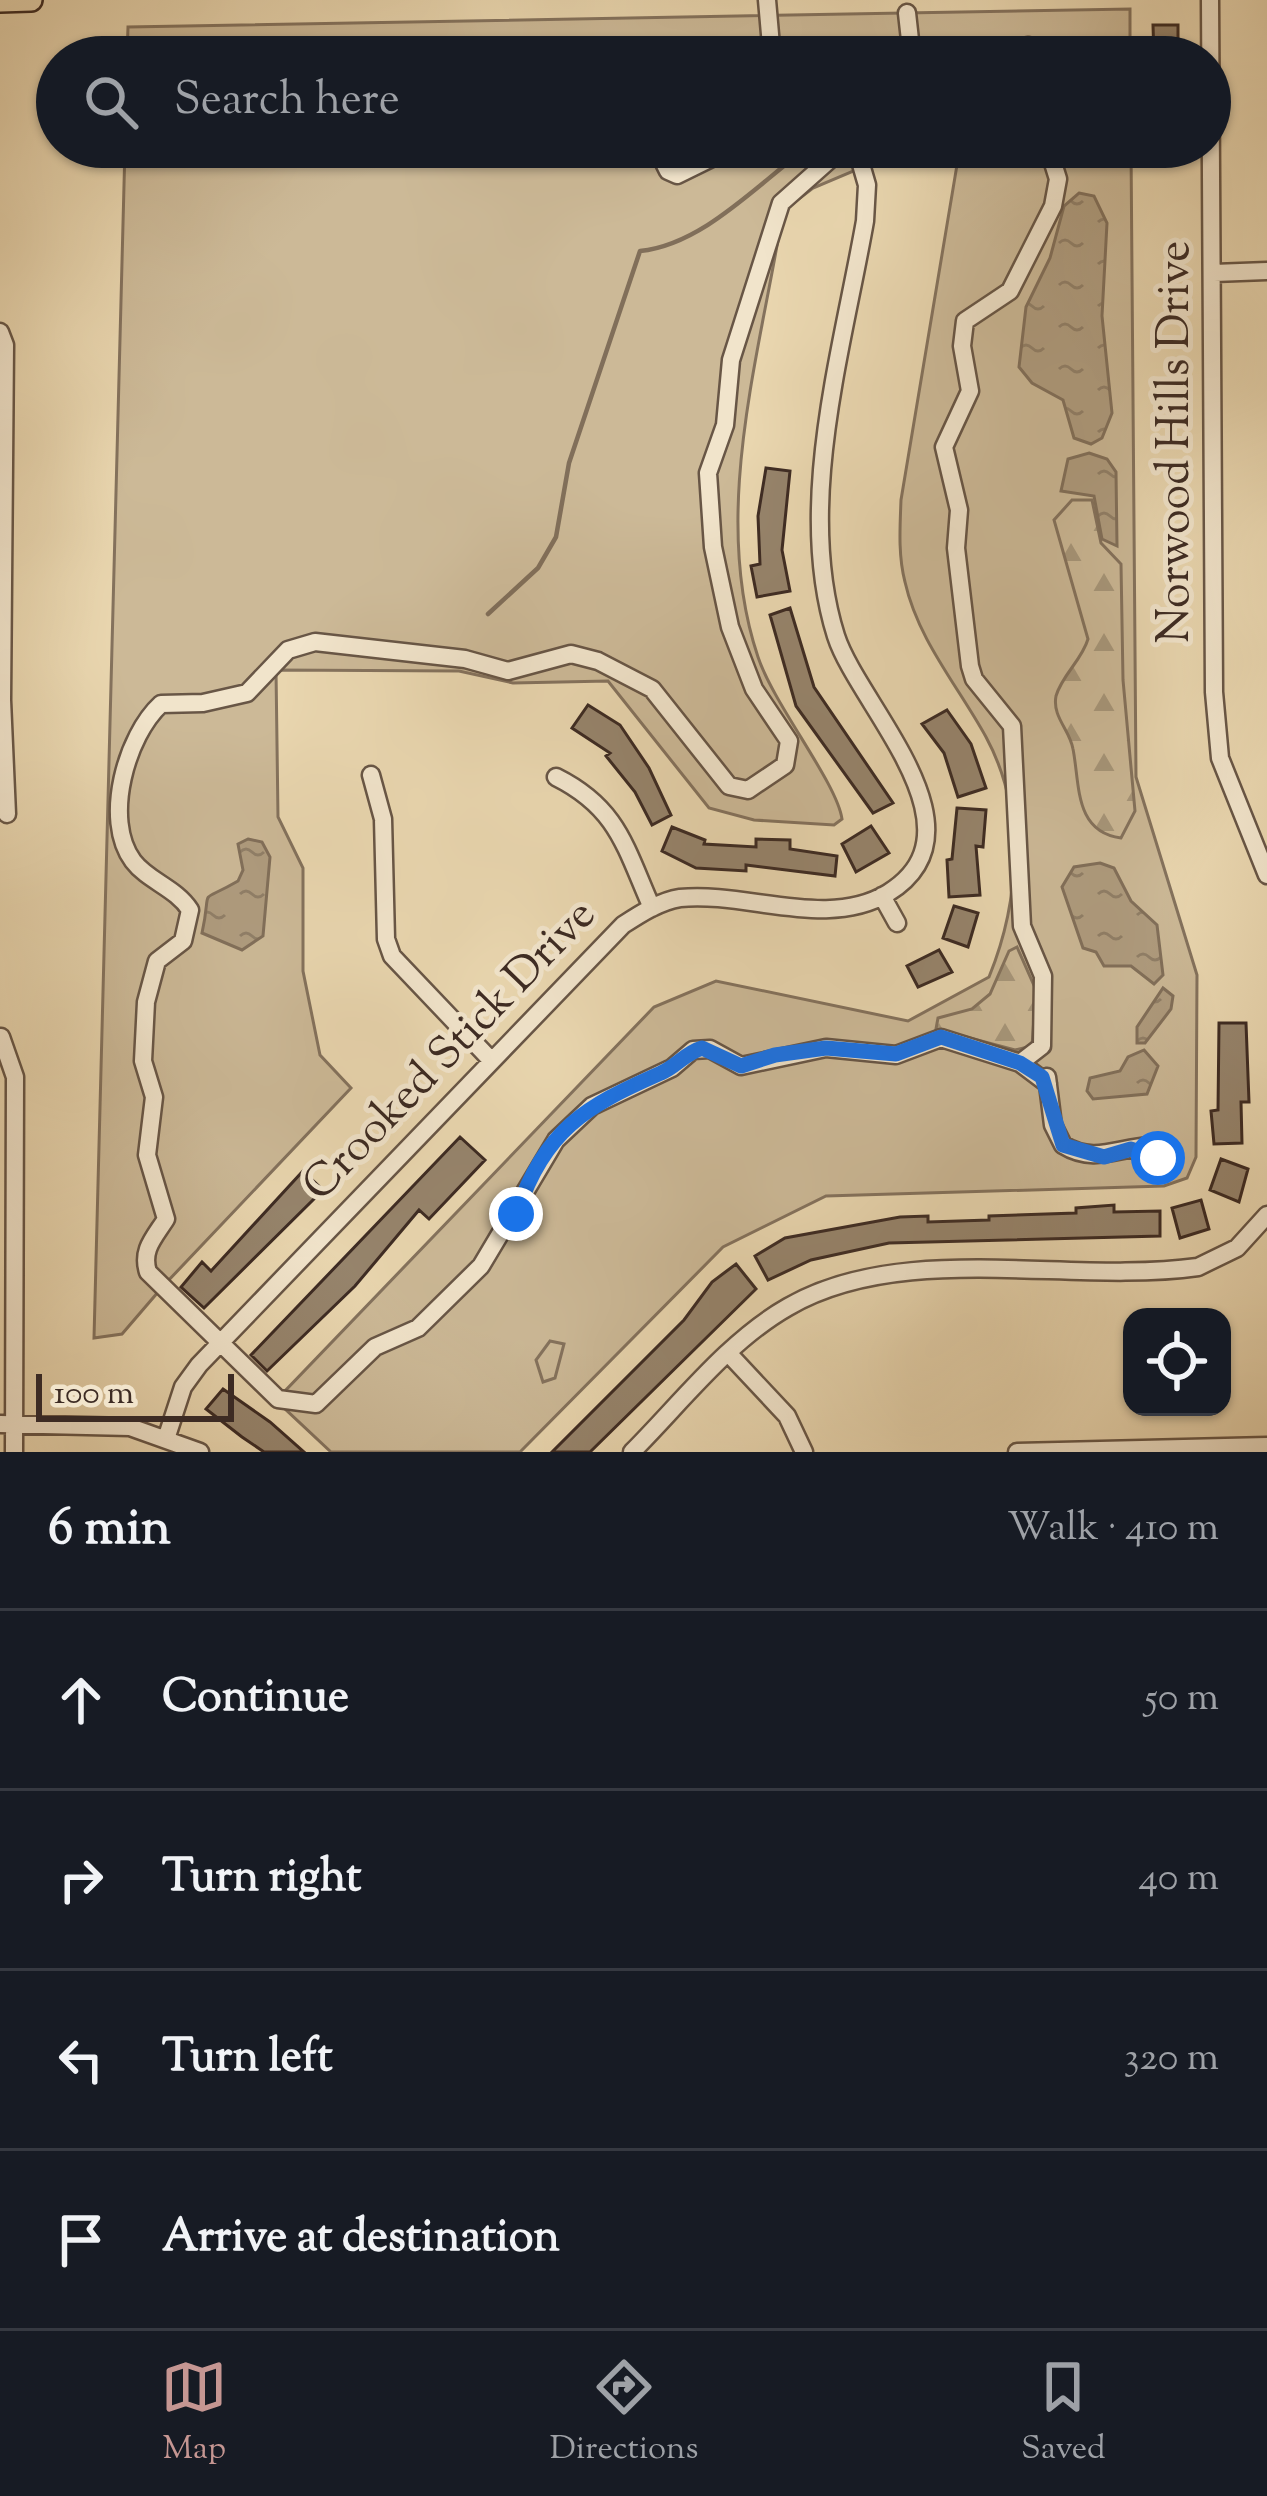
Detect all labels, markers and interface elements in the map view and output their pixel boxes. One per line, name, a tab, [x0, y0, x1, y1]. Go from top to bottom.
search box	[36, 36, 1231, 168]
icon: search	[78, 69, 144, 135]
text: Search here	[174, 70, 400, 135]
street label: Norwood Hills Drive	[1145, 241, 1210, 643]
street label: Crooked Stick Drive	[289, 886, 613, 1218]
route start	[1131, 1131, 1185, 1185]
route end	[489, 1187, 543, 1241]
map controls	[1123, 1308, 1231, 1416]
button: locate	[1123, 1308, 1231, 1416]
scale bar	[36, 1368, 234, 1421]
text: 100 m	[54, 1371, 134, 1419]
text: 6 min	[48, 1494, 171, 1567]
text: Walk · 410 m	[1007, 1502, 1219, 1558]
icon: ahead	[48, 1667, 114, 1733]
text: Continue	[162, 1667, 349, 1732]
text: 50 m	[1144, 1672, 1219, 1728]
icon: right	[48, 1847, 114, 1913]
text: Turn right	[162, 1847, 361, 1912]
text: 40 m	[1139, 1852, 1219, 1908]
icon: left	[48, 2027, 114, 2093]
text: Turn left	[162, 2027, 333, 2092]
text: 320 m	[1124, 2032, 1219, 2088]
icon: arrive	[48, 2207, 114, 2273]
text: Arrive at destination	[162, 2207, 560, 2272]
tab: Map	[161, 2354, 227, 2474]
tab: Directions	[550, 2354, 699, 2474]
tab: Saved	[1021, 2354, 1106, 2474]

